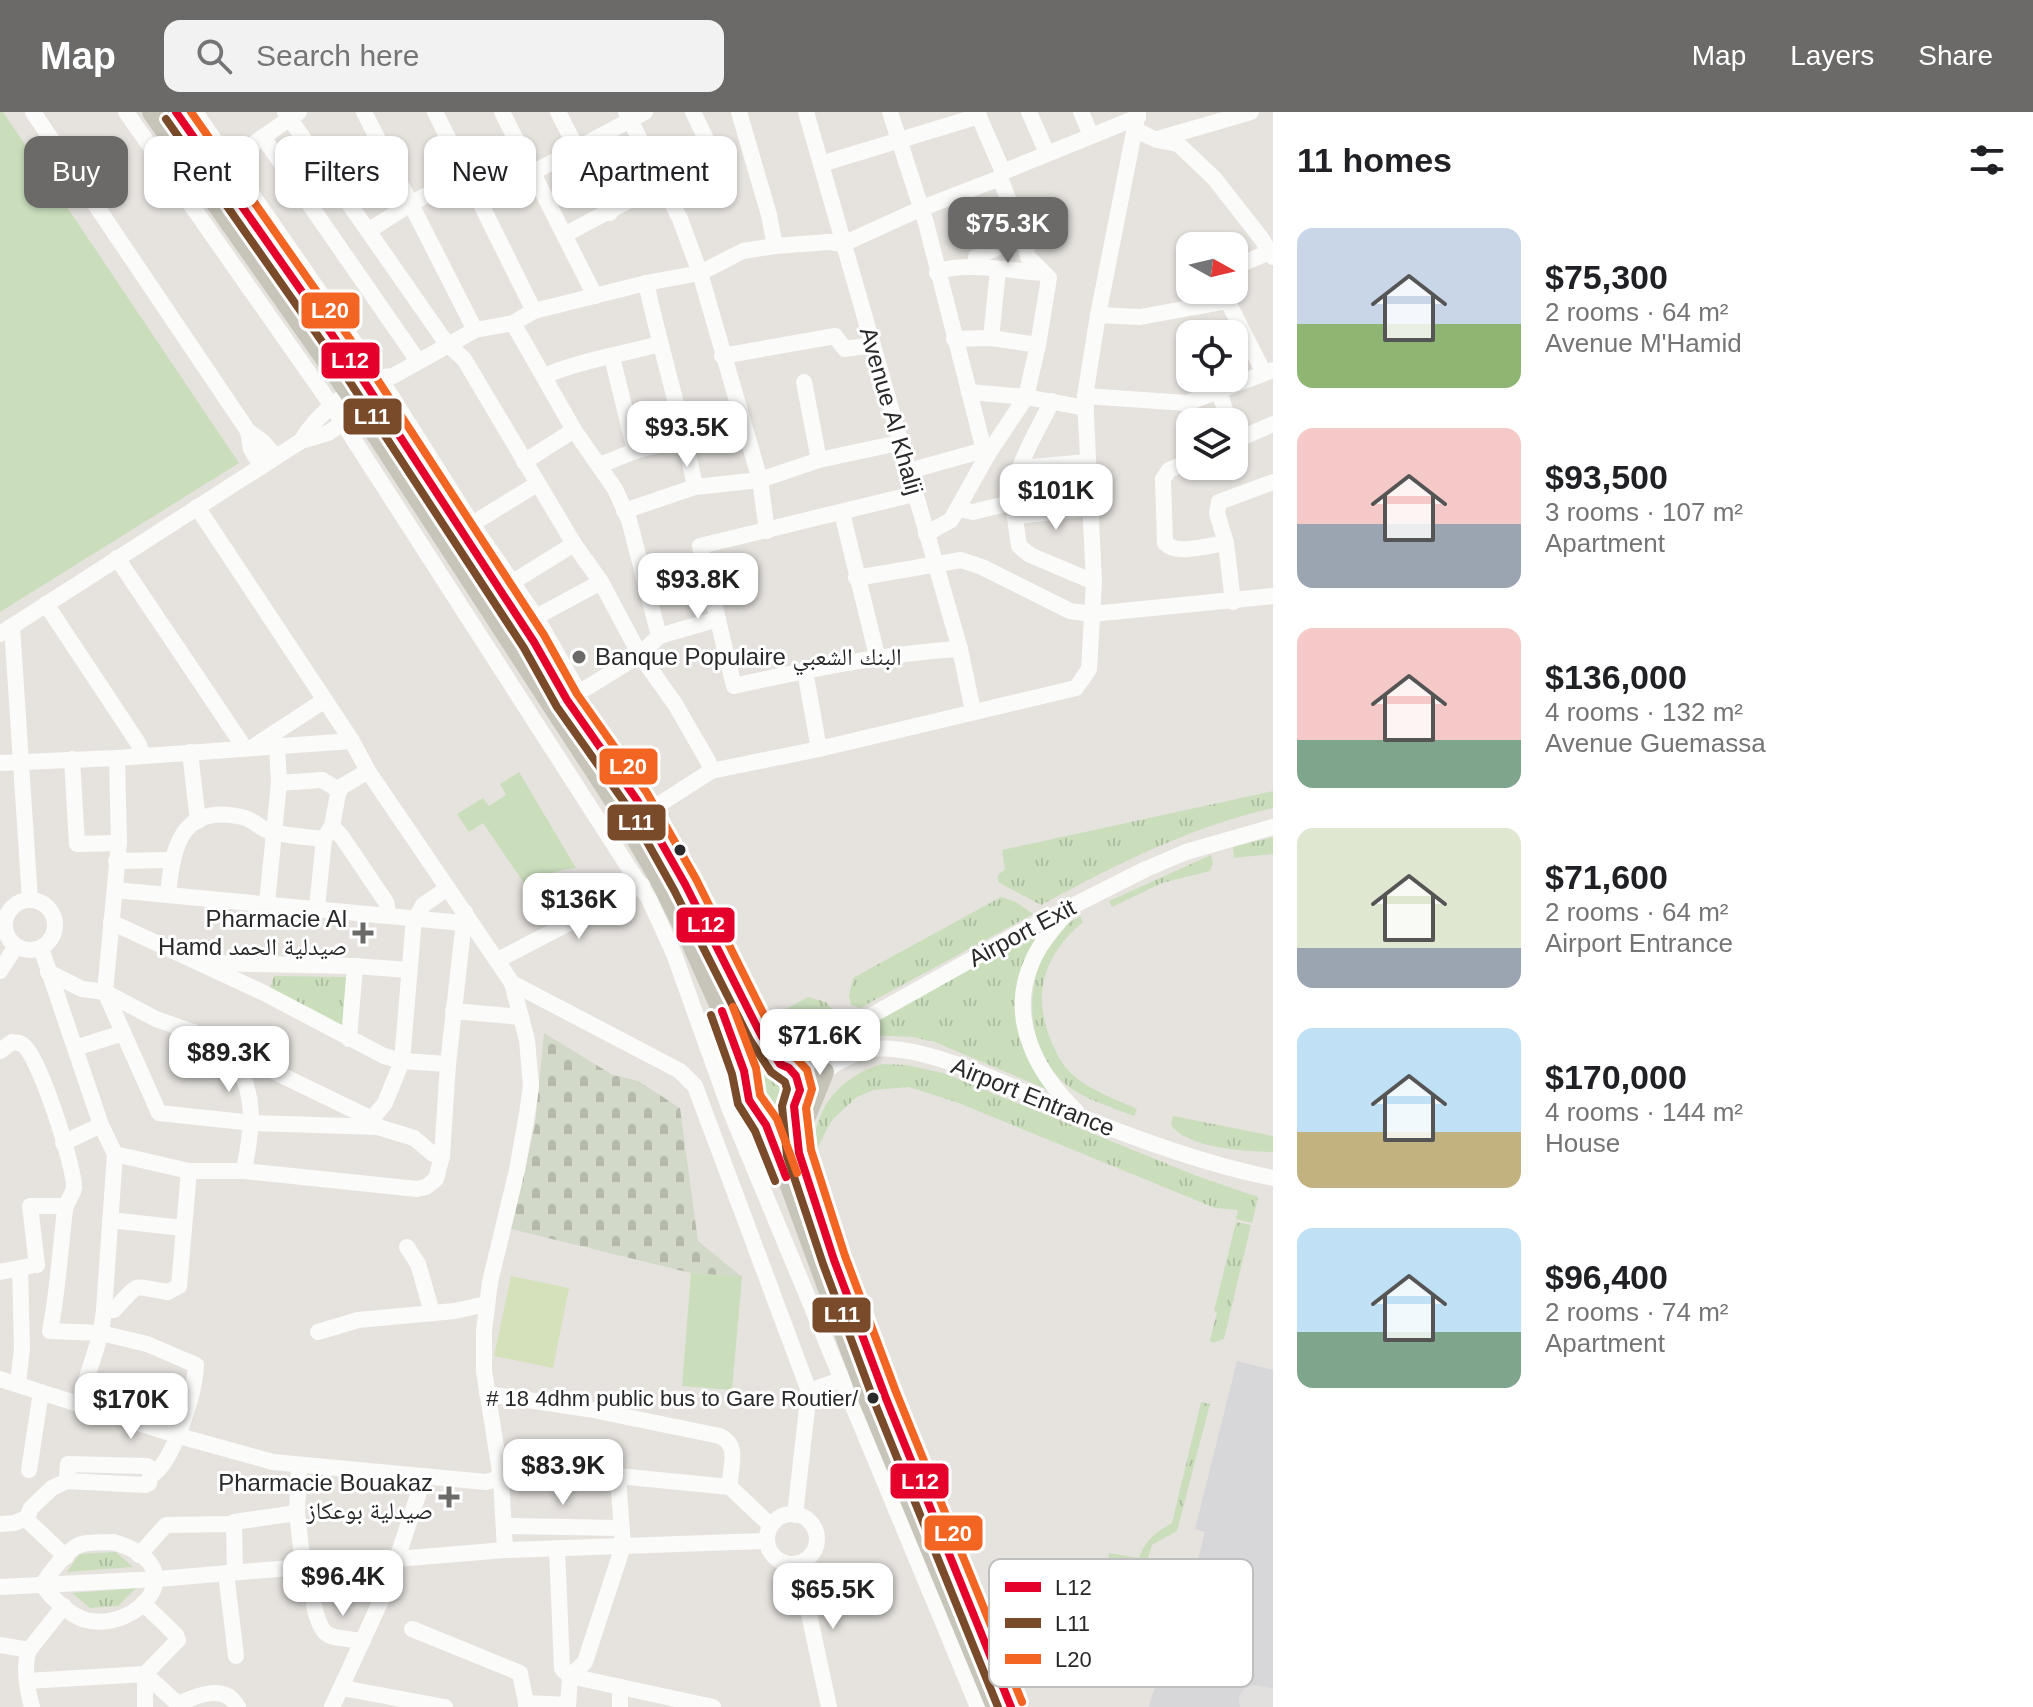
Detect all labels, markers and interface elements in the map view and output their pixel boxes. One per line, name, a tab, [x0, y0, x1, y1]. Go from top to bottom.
search box	[164, 20, 724, 92]
icon: search	[192, 34, 236, 78]
text: Map	[40, 35, 116, 77]
text: Search here	[256, 39, 419, 72]
text: Map	[1692, 40, 1746, 71]
text: Layers	[1790, 40, 1874, 71]
text: Share	[1918, 40, 1993, 71]
chip: Buy	[24, 136, 128, 208]
chip: Rent	[144, 136, 259, 208]
chip: Filters	[275, 136, 408, 208]
chip: New	[424, 136, 536, 208]
chip: Apartment	[552, 136, 737, 208]
icon: filters	[1965, 138, 2009, 182]
text: 11 homes	[1297, 141, 1452, 179]
pin: $75.3K	[943, 197, 1073, 265]
text: $75.3K	[966, 208, 1050, 238]
north arrow	[1176, 232, 1248, 304]
map controls	[1176, 232, 1248, 480]
text: $75,300	[1545, 258, 1668, 296]
icon: home	[1361, 260, 1457, 356]
line badge: L20	[300, 291, 361, 330]
text: 2 rooms · 64 m²	[1545, 297, 1729, 327]
text: L20	[311, 298, 349, 323]
button: locate	[1176, 320, 1248, 392]
street label: Avenue Al Khalij	[855, 324, 928, 498]
text: Avenue M'Hamid	[1545, 328, 1742, 358]
line badge: L12	[320, 341, 381, 380]
text: L12	[331, 348, 369, 373]
line badge: L11	[342, 397, 403, 436]
pin: $93.5K	[622, 401, 752, 469]
text: L11	[354, 404, 390, 429]
button: layers	[1176, 408, 1248, 480]
text: $93.5K	[645, 412, 729, 442]
text: $93,500	[1545, 458, 1668, 496]
icon: home	[1361, 460, 1457, 556]
pin: $101K	[1000, 464, 1112, 532]
text: $101K	[1018, 475, 1094, 505]
text: 3 rooms · 107 m²	[1545, 497, 1743, 527]
text: Apartment	[1545, 528, 1665, 558]
pin: $93.8K	[633, 553, 763, 621]
text: $93.8K	[656, 564, 740, 594]
place label: Banque Populaire البنك الشعبي	[595, 643, 902, 676]
marker: Banque Populaire البنك الشعبي	[570, 648, 588, 666]
text: $136,000	[1545, 658, 1687, 696]
icon: home	[1361, 660, 1457, 756]
text: 4 rooms · 132 m²	[1545, 697, 1743, 727]
text: Avenue Guemassa	[1545, 728, 1766, 758]
line badge: L20	[598, 747, 659, 786]
text: L20	[609, 754, 647, 779]
line badge: L11	[606, 803, 667, 842]
text: L11	[618, 810, 654, 835]
unlabelled marker	[672, 842, 688, 858]
text: $71,600	[1545, 858, 1668, 896]
icon: home	[1361, 860, 1457, 956]
pin: $136K	[523, 873, 635, 941]
text: $136K	[541, 884, 617, 914]
street label: Airport Exit	[964, 893, 1080, 972]
text: 2 rooms · 64 m²	[1545, 897, 1729, 927]
place label: Pharmacie Al Hamd صيدلية الحمد	[158, 905, 347, 960]
line badge: L12	[675, 906, 736, 944]
text: L12	[687, 912, 725, 937]
marker: Pharmacie Al Hamd صيدلية الحمد	[354, 924, 372, 942]
text: Airport Entrance	[1545, 928, 1733, 958]
pin: $71.6K	[755, 1009, 885, 1077]
text: $71.6K	[778, 1020, 862, 1050]
pin: $89.3K	[164, 1026, 294, 1094]
text: $89.3K	[187, 1037, 271, 1067]
street label: Airport Entrance	[948, 1052, 1119, 1142]
text: $170,000	[1545, 1058, 1687, 1096]
icon: home	[1361, 1060, 1457, 1156]
text: 4 rooms · 144 m²	[1545, 1097, 1743, 1127]
text: House	[1545, 1128, 1620, 1158]
text: $96,400	[1545, 1258, 1668, 1296]
icon: home	[1361, 1260, 1457, 1356]
line badge: L11	[811, 1296, 872, 1334]
text: 2 rooms · 74 m²	[1545, 1297, 1729, 1327]
text: L11	[824, 1302, 860, 1327]
text: Apartment	[1545, 1328, 1665, 1358]
pin: $170K	[75, 1373, 187, 1441]
text: $170K	[93, 1384, 169, 1414]
place label: # 18 4dhm public bus to Gare Routier/	[486, 1386, 859, 1411]
marker: # 18 4dhm public bus to Gare Routier/	[865, 1390, 881, 1406]
pin: $83.9K	[498, 1439, 628, 1507]
text: $83.9K	[521, 1450, 605, 1480]
line badge: L12	[889, 1462, 950, 1500]
place label: Pharmacie Bouakaz صيدلية بوعكاز	[218, 1469, 433, 1525]
text: L12	[901, 1469, 939, 1494]
marker: Pharmacie Bouakaz صيدلية بوعكاز	[440, 1488, 458, 1506]
line badge: L20	[923, 1514, 984, 1552]
text: L20	[934, 1521, 972, 1546]
pin: $96.4K	[278, 1550, 408, 1618]
legend	[989, 1559, 1253, 1687]
text: $96.4K	[301, 1561, 385, 1591]
pin: $65.5K	[768, 1563, 898, 1631]
text: $65.5K	[791, 1574, 875, 1604]
text: L12	[1055, 1575, 1092, 1600]
text: L11	[1055, 1611, 1090, 1636]
text: L20	[1055, 1647, 1092, 1672]

